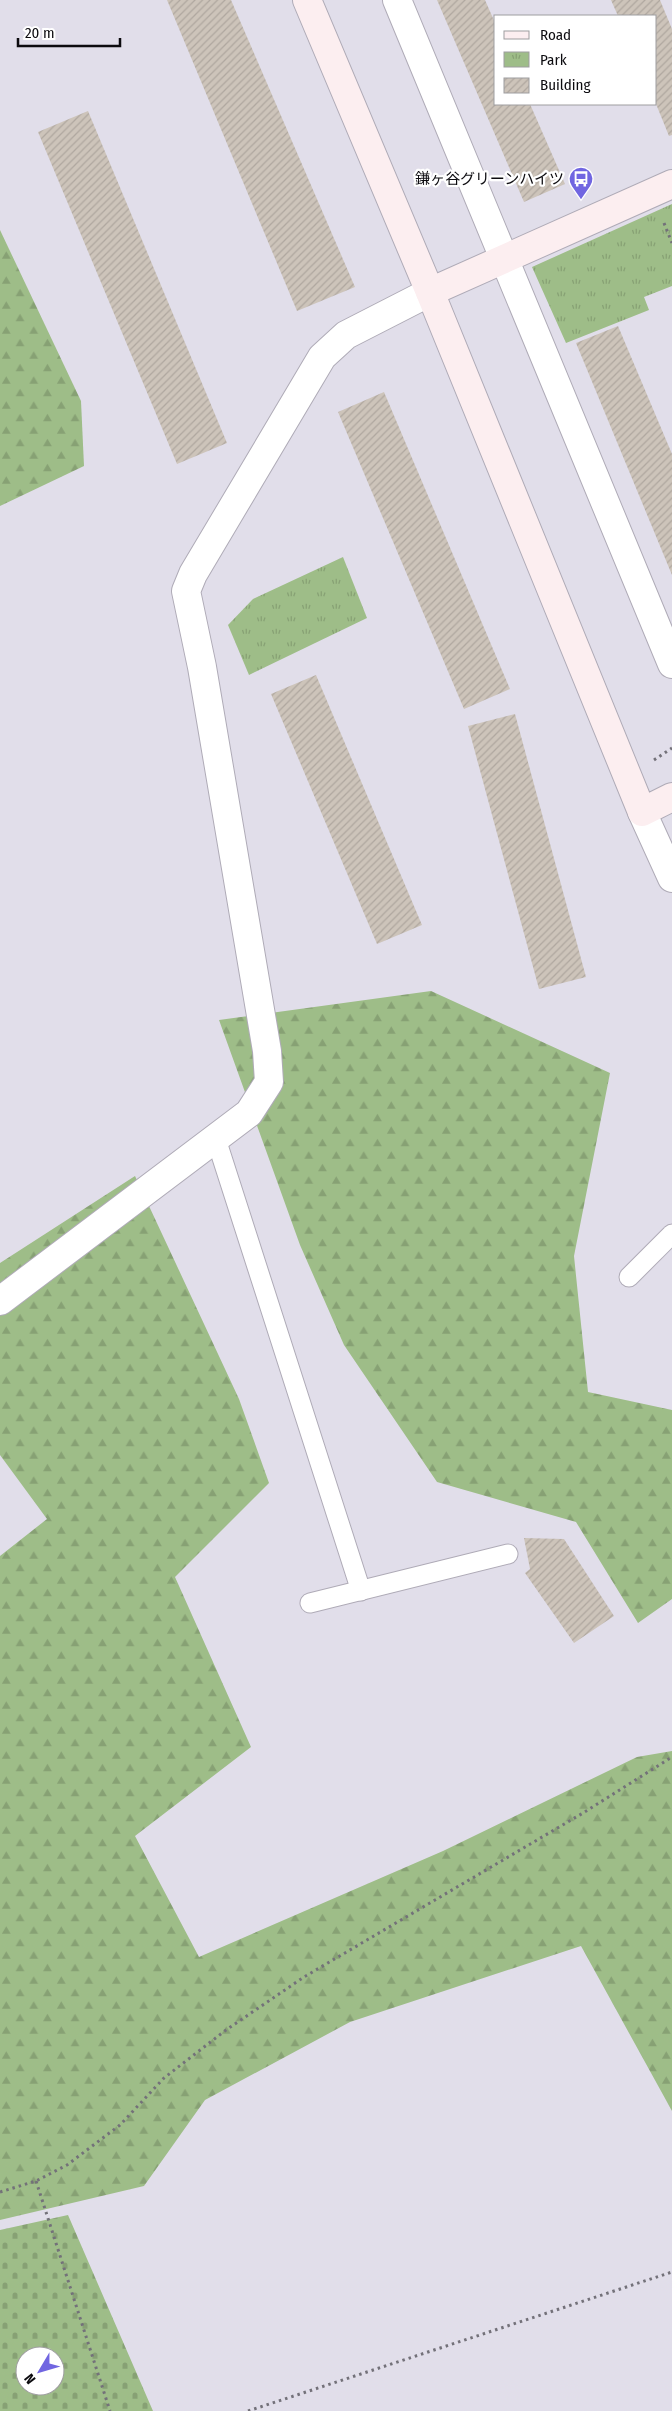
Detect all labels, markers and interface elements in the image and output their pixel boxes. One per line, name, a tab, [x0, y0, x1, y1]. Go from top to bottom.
scale bar	[18, 15, 120, 47]
legend	[494, 15, 657, 105]
text: 20 m	[25, 24, 55, 42]
text: Road	[540, 26, 571, 44]
text: Park	[540, 51, 567, 69]
text: Building	[540, 76, 591, 94]
bus stop icon: 鎌ヶ谷グリーンハイツ	[568, 166, 594, 200]
place label: 鎌ヶ谷グリーンハイツ	[415, 170, 564, 188]
north arrow	[15, 2346, 65, 2396]
text: N	[21, 2370, 39, 2387]

